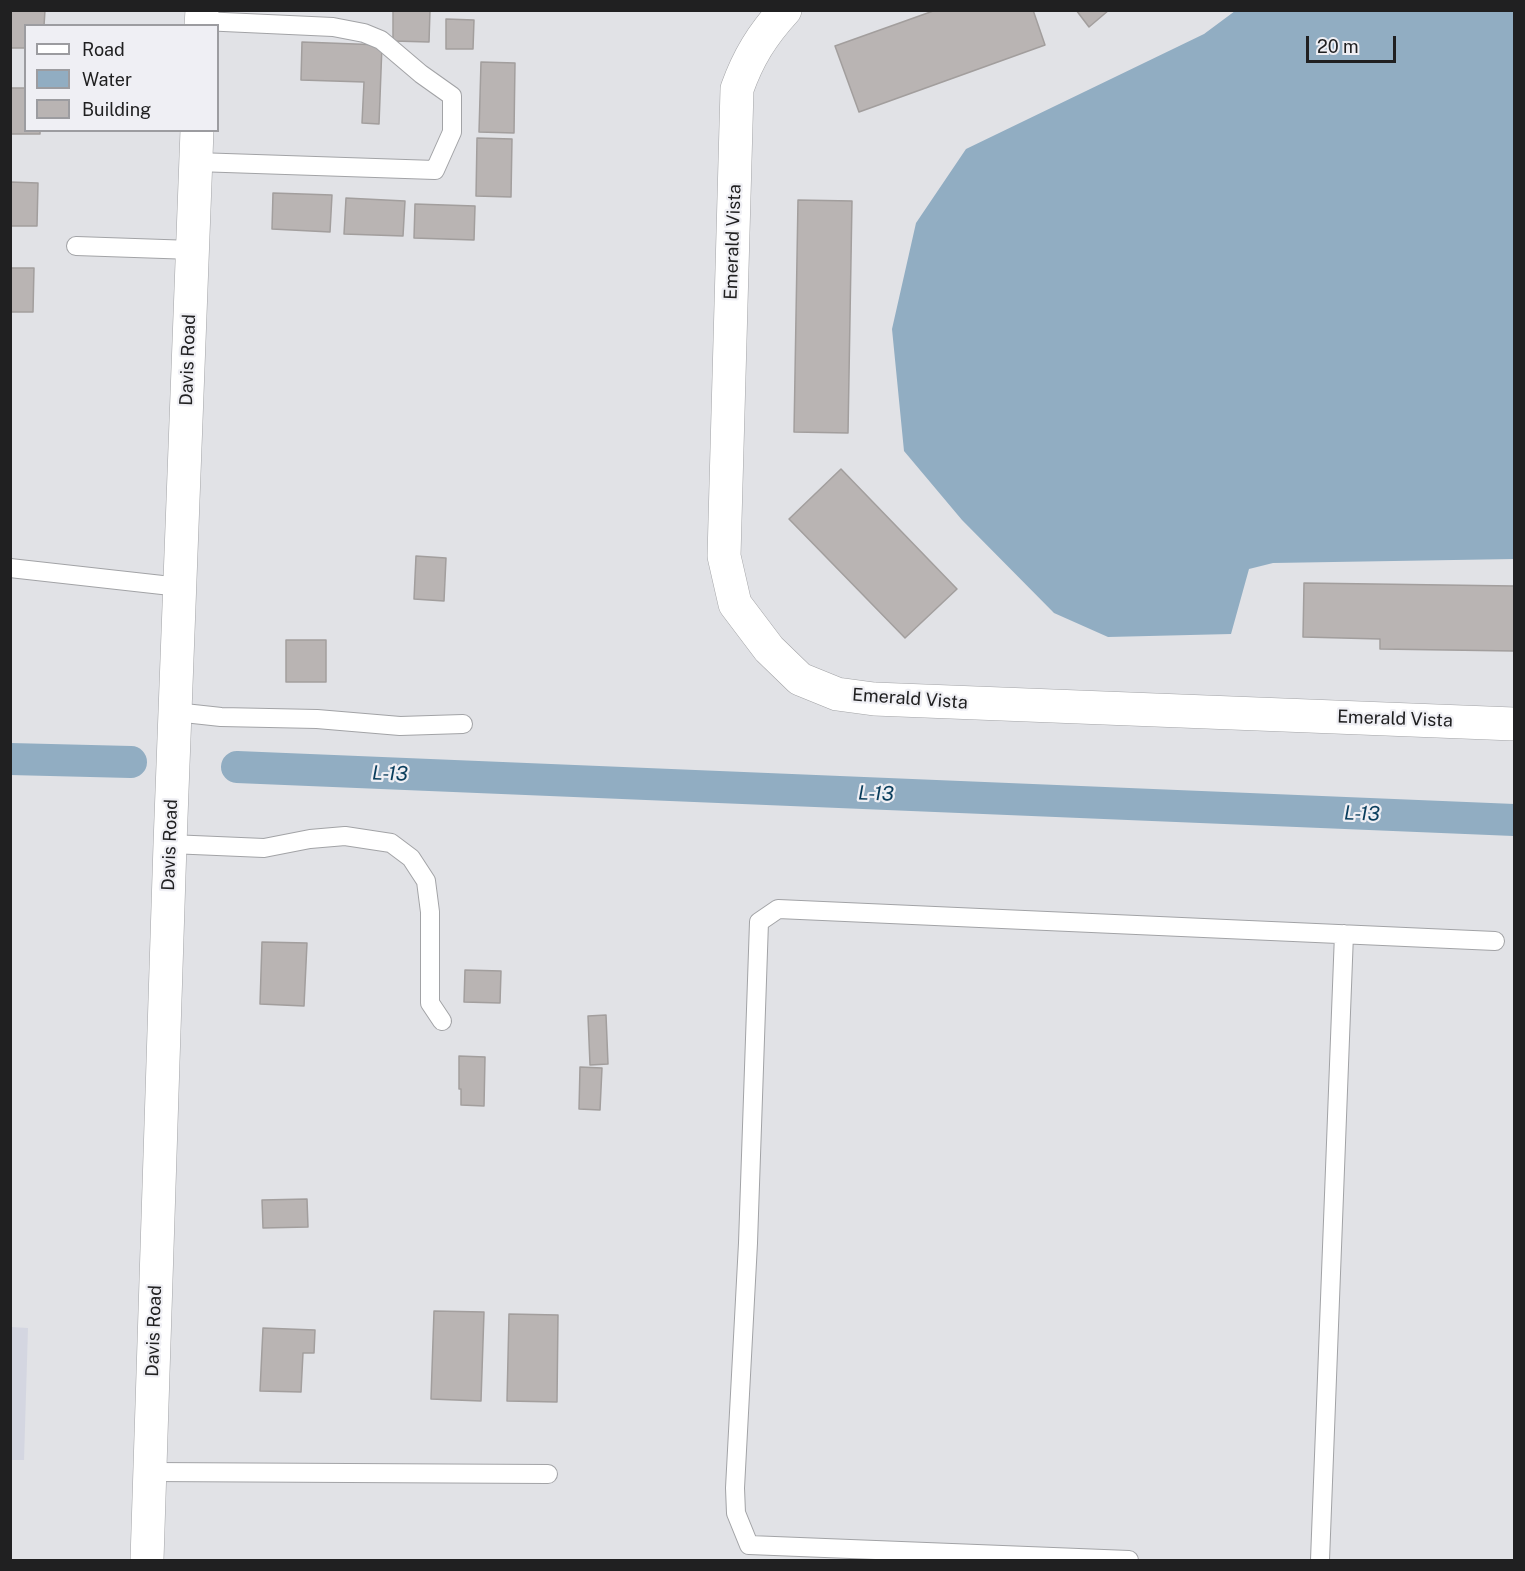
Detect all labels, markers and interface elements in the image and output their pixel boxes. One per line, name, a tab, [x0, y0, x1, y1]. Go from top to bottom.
legend	[24, 24, 219, 132]
scale bar	[1309, 24, 1399, 62]
text: 20 m	[1317, 36, 1359, 57]
text: Road	[82, 39, 125, 60]
text: Water	[82, 69, 132, 90]
text: Building	[82, 99, 151, 120]
street label: Emerald Vista	[720, 184, 746, 300]
street label: Davis Road	[176, 314, 200, 406]
street label: Emerald Vista	[851, 684, 969, 714]
street label: Emerald Vista	[1337, 706, 1453, 732]
water label: L-13	[372, 761, 408, 787]
water label: L-13	[858, 781, 894, 807]
street label: Davis Road	[158, 799, 182, 891]
water label: L-13	[1344, 801, 1380, 827]
street label: Davis Road	[142, 1285, 166, 1377]

